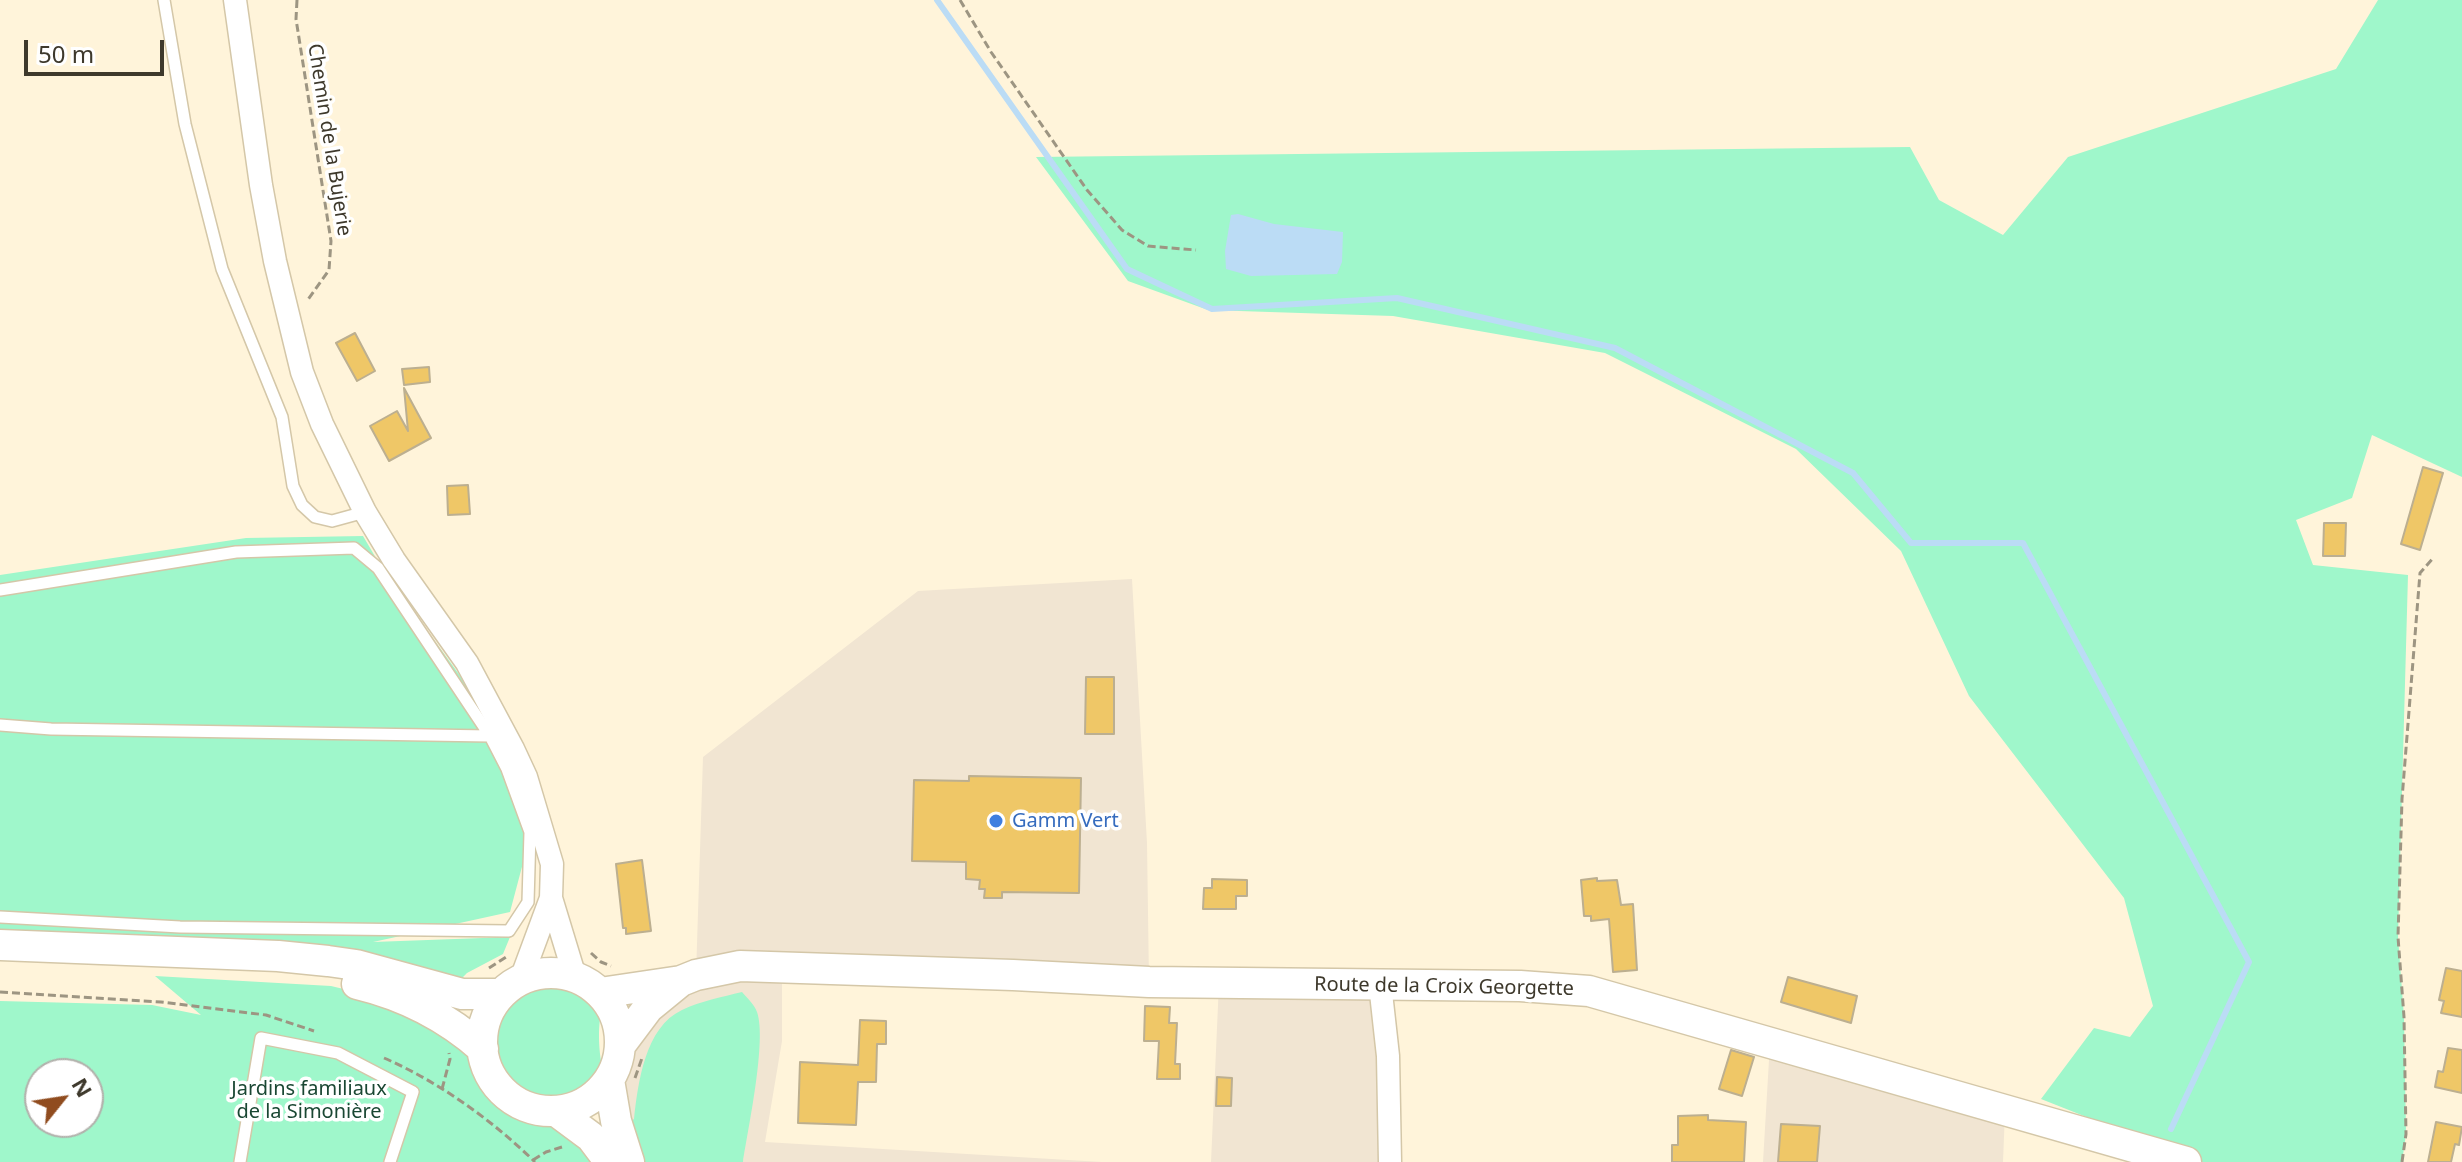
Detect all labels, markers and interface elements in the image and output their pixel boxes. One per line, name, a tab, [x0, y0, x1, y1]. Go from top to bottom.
scale bar	[28, 24, 168, 74]
text: 50 m	[38, 37, 94, 70]
street label: Chemin de la Bujerie	[302, 42, 356, 238]
place label: Gamm Vert	[1012, 809, 1119, 833]
marker: Gamm Vert	[987, 812, 1005, 830]
street label: Route de la Croix Georgette	[1314, 973, 1574, 1001]
north arrow	[24, 1058, 104, 1138]
text: N	[66, 1072, 101, 1102]
park label: Jardins familiaux de la Simonière	[231, 1077, 387, 1124]

